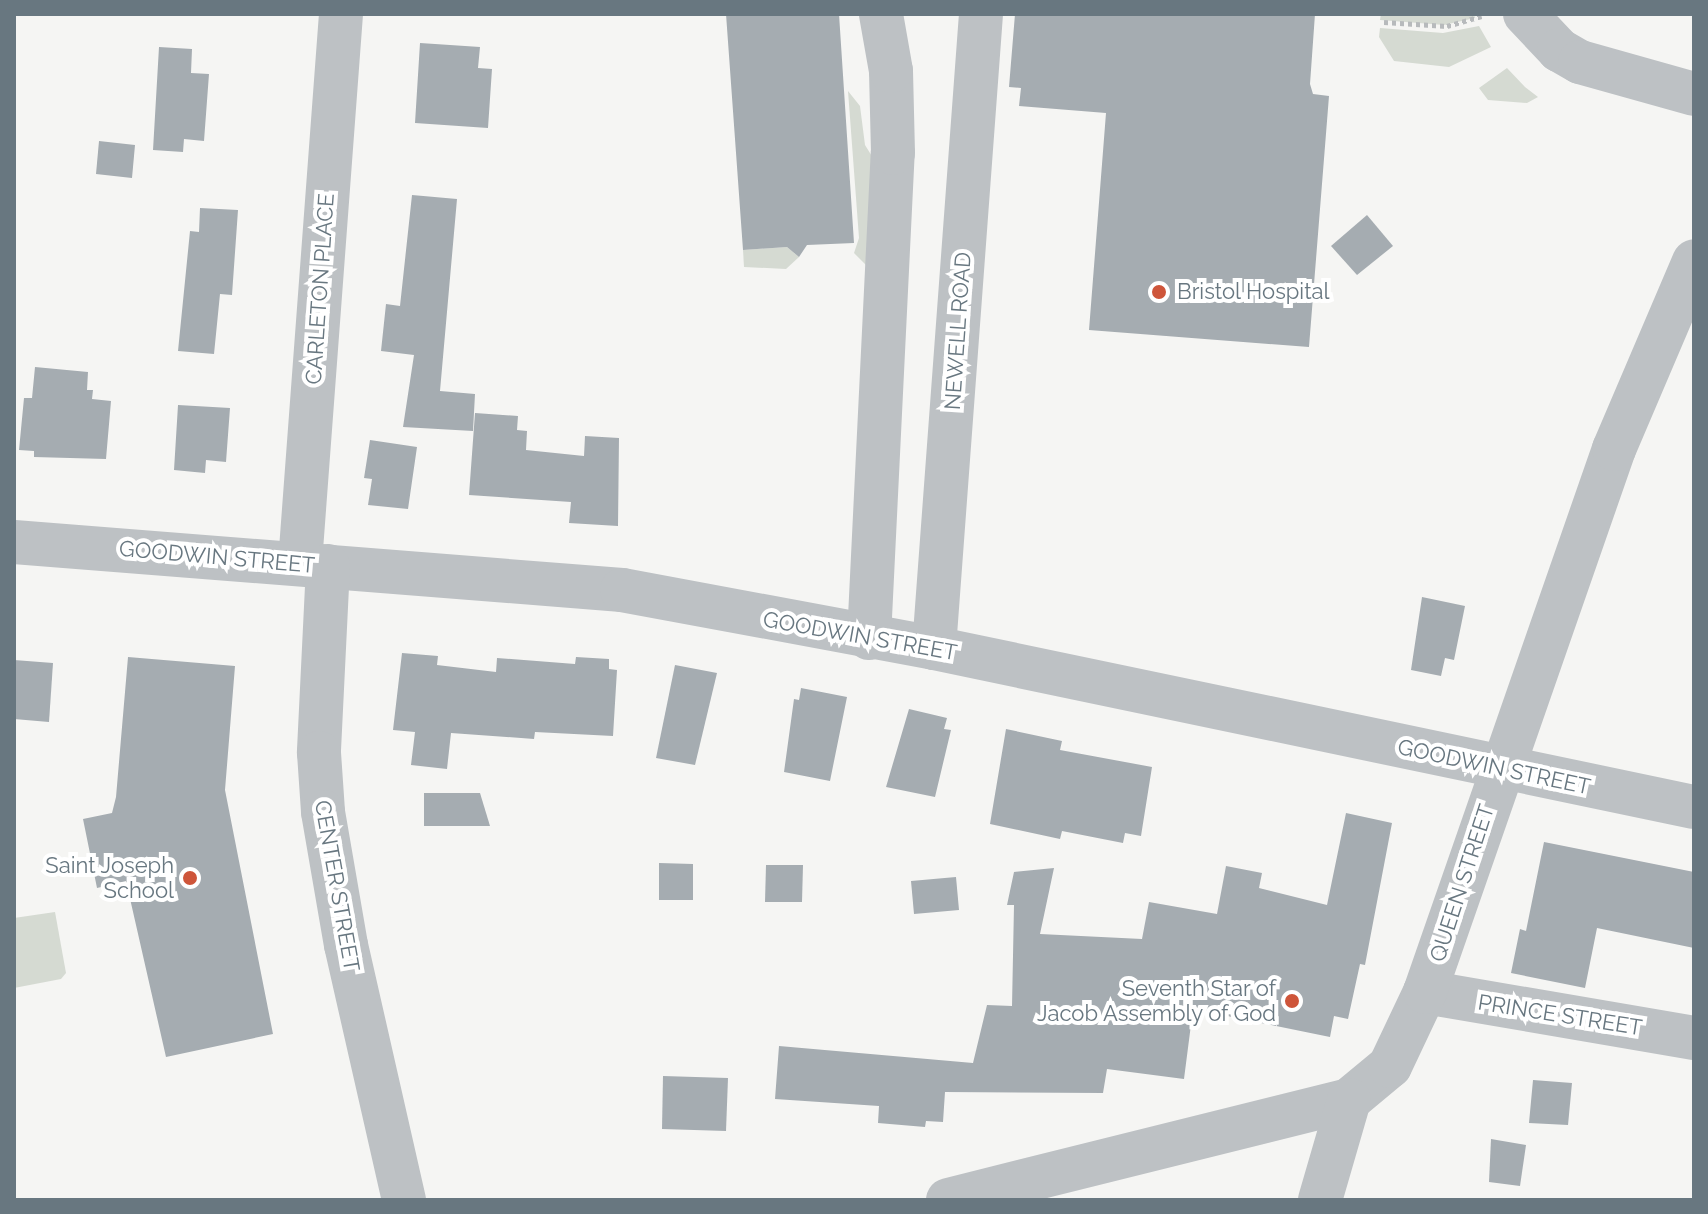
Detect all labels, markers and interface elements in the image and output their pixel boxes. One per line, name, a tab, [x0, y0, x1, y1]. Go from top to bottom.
street label: CARLETON PLACE	[300, 192, 340, 386]
street label: NEWELL ROAD	[939, 251, 977, 411]
place label: Bristol Hospital	[1177, 279, 1330, 305]
marker: Bristol Hospital	[1148, 281, 1170, 303]
street label: GOODWIN STREET	[118, 535, 316, 579]
street label: GOODWIN STREET	[761, 606, 959, 666]
street label: GOODWIN STREET	[1395, 734, 1593, 800]
street label: CENTER STREET	[309, 798, 365, 974]
street label: QUEEN STREET	[1424, 801, 1500, 965]
place label: Saint Joseph School	[45, 852, 174, 904]
marker: Saint Joseph School	[181, 869, 199, 887]
place label: Seventh Star of Jacob Assembly of God	[1035, 975, 1276, 1026]
street label: PRINCE STREET	[1476, 989, 1644, 1041]
marker: Seventh Star of Jacob Assembly of God	[1283, 992, 1301, 1010]

